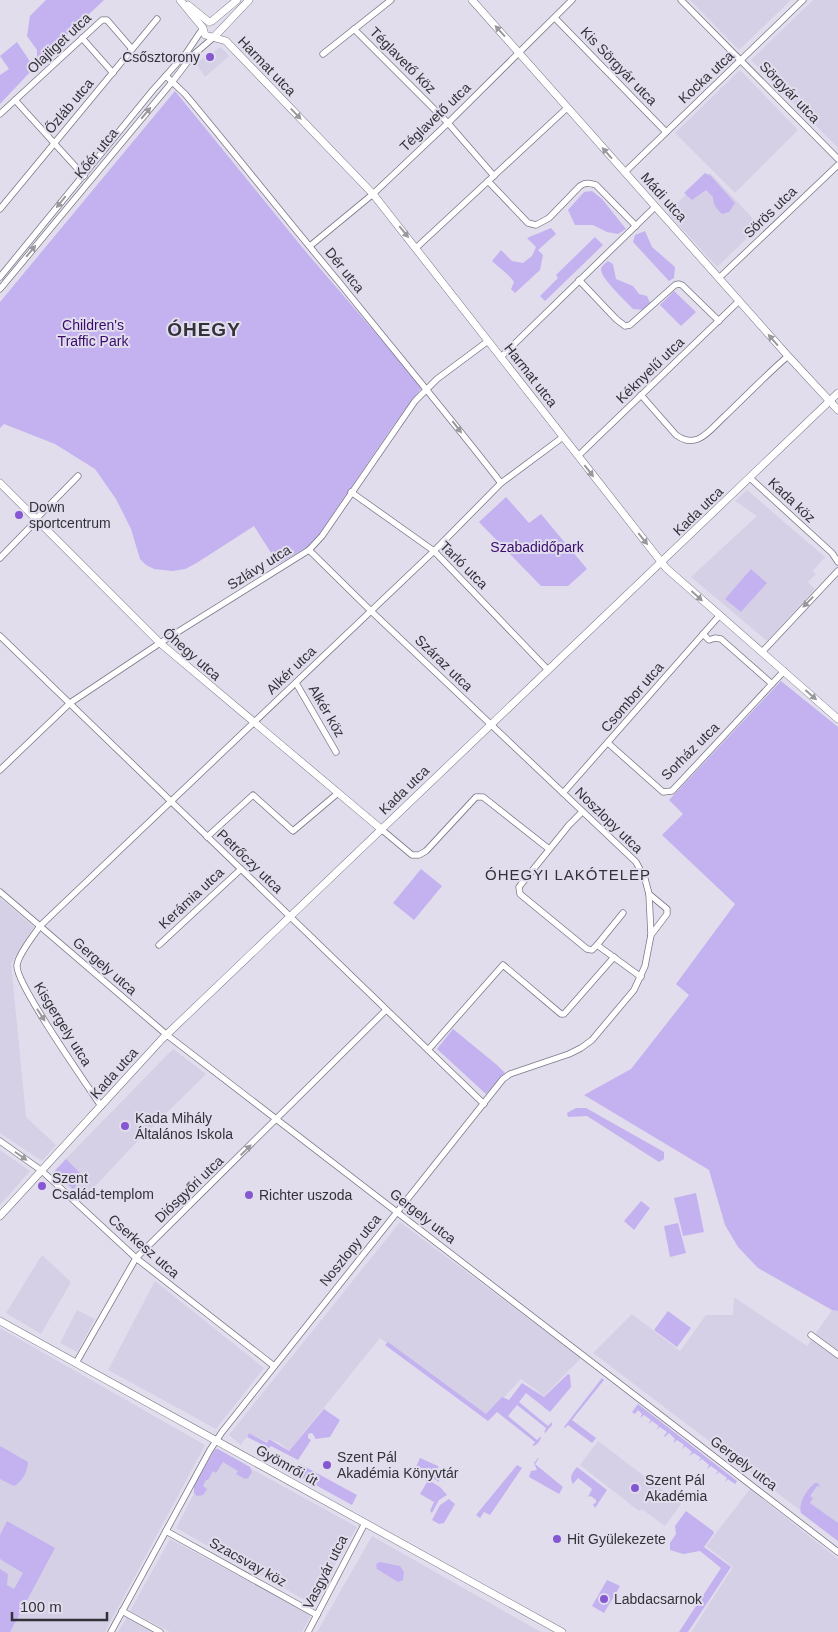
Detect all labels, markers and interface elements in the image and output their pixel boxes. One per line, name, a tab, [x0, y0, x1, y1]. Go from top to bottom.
street label: Olajliget utca	[24, 9, 94, 76]
street label: Kis Sörgyár utca	[578, 23, 661, 109]
street label: Téglavető köz	[367, 24, 439, 96]
one-way arrow	[494, 25, 505, 38]
street label: Harmat utca	[235, 33, 299, 99]
street label: Kocka utca	[675, 47, 737, 106]
place label: Csősztorony	[122, 49, 200, 65]
marker: Csősztorony	[204, 51, 216, 63]
street label: Sörgyár utca	[757, 58, 823, 126]
street label: Őzláb utca	[41, 75, 97, 137]
street label: Téglavető utca	[396, 79, 474, 155]
one-way arrow	[140, 107, 152, 119]
one-way arrow	[290, 108, 302, 120]
street label: Kőér utca	[71, 125, 121, 181]
one-way arrow	[601, 147, 613, 159]
street label: Mádi utca	[638, 169, 690, 225]
street label: Sörös utca	[740, 183, 800, 241]
one-way arrow	[56, 195, 67, 208]
one-way arrow	[398, 225, 409, 238]
street label: Dér utca	[322, 244, 368, 296]
one-way arrow	[26, 245, 37, 258]
park label: Children's Traffic Park	[58, 317, 129, 349]
district label: ÓHEGY	[167, 319, 241, 340]
street label: Kéknyelű utca	[613, 334, 687, 406]
one-way arrow	[767, 334, 779, 346]
street label: Harmat utca	[501, 340, 561, 410]
one-way arrow	[452, 420, 462, 434]
one-way arrow	[584, 464, 595, 477]
street label: Kada köz	[765, 474, 819, 526]
street label: Kada utca	[670, 483, 726, 539]
place label: Down sportcentrum	[29, 499, 111, 531]
marker: Down sportcentrum	[13, 509, 25, 521]
one-way arrow	[638, 532, 649, 545]
street label: Tarló utca	[437, 538, 491, 592]
park label: Szabadidőpark	[490, 539, 585, 555]
street label: Szlávy utca	[224, 541, 294, 593]
one-way arrow	[690, 590, 703, 601]
one-way arrow	[802, 596, 814, 608]
street label: Óhegy utca	[160, 624, 224, 684]
street label: Száraz utca	[412, 632, 476, 695]
street label: Alkér utca	[263, 642, 319, 697]
street label: Csombor utca	[597, 659, 667, 735]
street label: Alkér köz	[306, 682, 348, 740]
one-way arrow	[804, 690, 817, 701]
street label: Sorház utca	[658, 719, 722, 783]
street label: Kada utca	[376, 762, 432, 818]
street label: Noszlopy utca	[572, 784, 646, 856]
street label: Petrőczy utca	[214, 826, 286, 896]
street label: Kerámia utca	[155, 864, 227, 932]
district label: ÓHEGYI LAKÓTELEP	[485, 866, 651, 883]
street label: Gergely utca	[70, 934, 140, 998]
street label: Kisgergely utca	[31, 979, 95, 1069]
one-way arrow	[36, 1008, 46, 1022]
street label: Kada utca	[87, 1044, 141, 1102]
place label: Kada Mihály Általános Iskola	[135, 1110, 233, 1142]
marker: Kada Mihály Általános Iskola	[119, 1120, 131, 1132]
one-way arrow	[240, 1145, 252, 1157]
one-way arrow	[14, 1151, 28, 1161]
street label: Diósgyőri utca	[152, 1152, 227, 1226]
place label: Szent Család-templom	[52, 1170, 154, 1202]
marker: Szent Család-templom	[36, 1180, 48, 1192]
street label: Gergely utca	[387, 1185, 459, 1247]
place label: Richter uszoda	[259, 1187, 353, 1203]
marker: Richter uszoda	[243, 1189, 255, 1201]
street label: Cserkesz utca	[105, 1211, 183, 1281]
street label: Noszlopy utca	[316, 1211, 384, 1289]
street label: Gergely utca	[707, 1433, 781, 1493]
street label: Gyömrői út	[253, 1441, 321, 1489]
place label: Szent Pál Akadémia Könyvtár	[337, 1449, 459, 1481]
marker: Szent Pál Akadémia Könyvtár	[321, 1459, 333, 1471]
place label: Szent Pál Akadémia	[645, 1472, 707, 1504]
marker: Szent Pál Akadémia	[629, 1482, 641, 1494]
place label: Hit Gyülekezete	[567, 1531, 666, 1547]
street label: Vasgyár utca	[300, 1532, 351, 1612]
marker: Hit Gyülekezete	[551, 1533, 563, 1545]
street label: Szacsvay köz	[207, 1534, 289, 1590]
scale bar	[12, 1590, 108, 1622]
place label: Labdacsarnok	[614, 1591, 703, 1607]
marker: Labdacsarnok	[598, 1593, 610, 1605]
text: 100 m	[20, 1598, 62, 1615]

